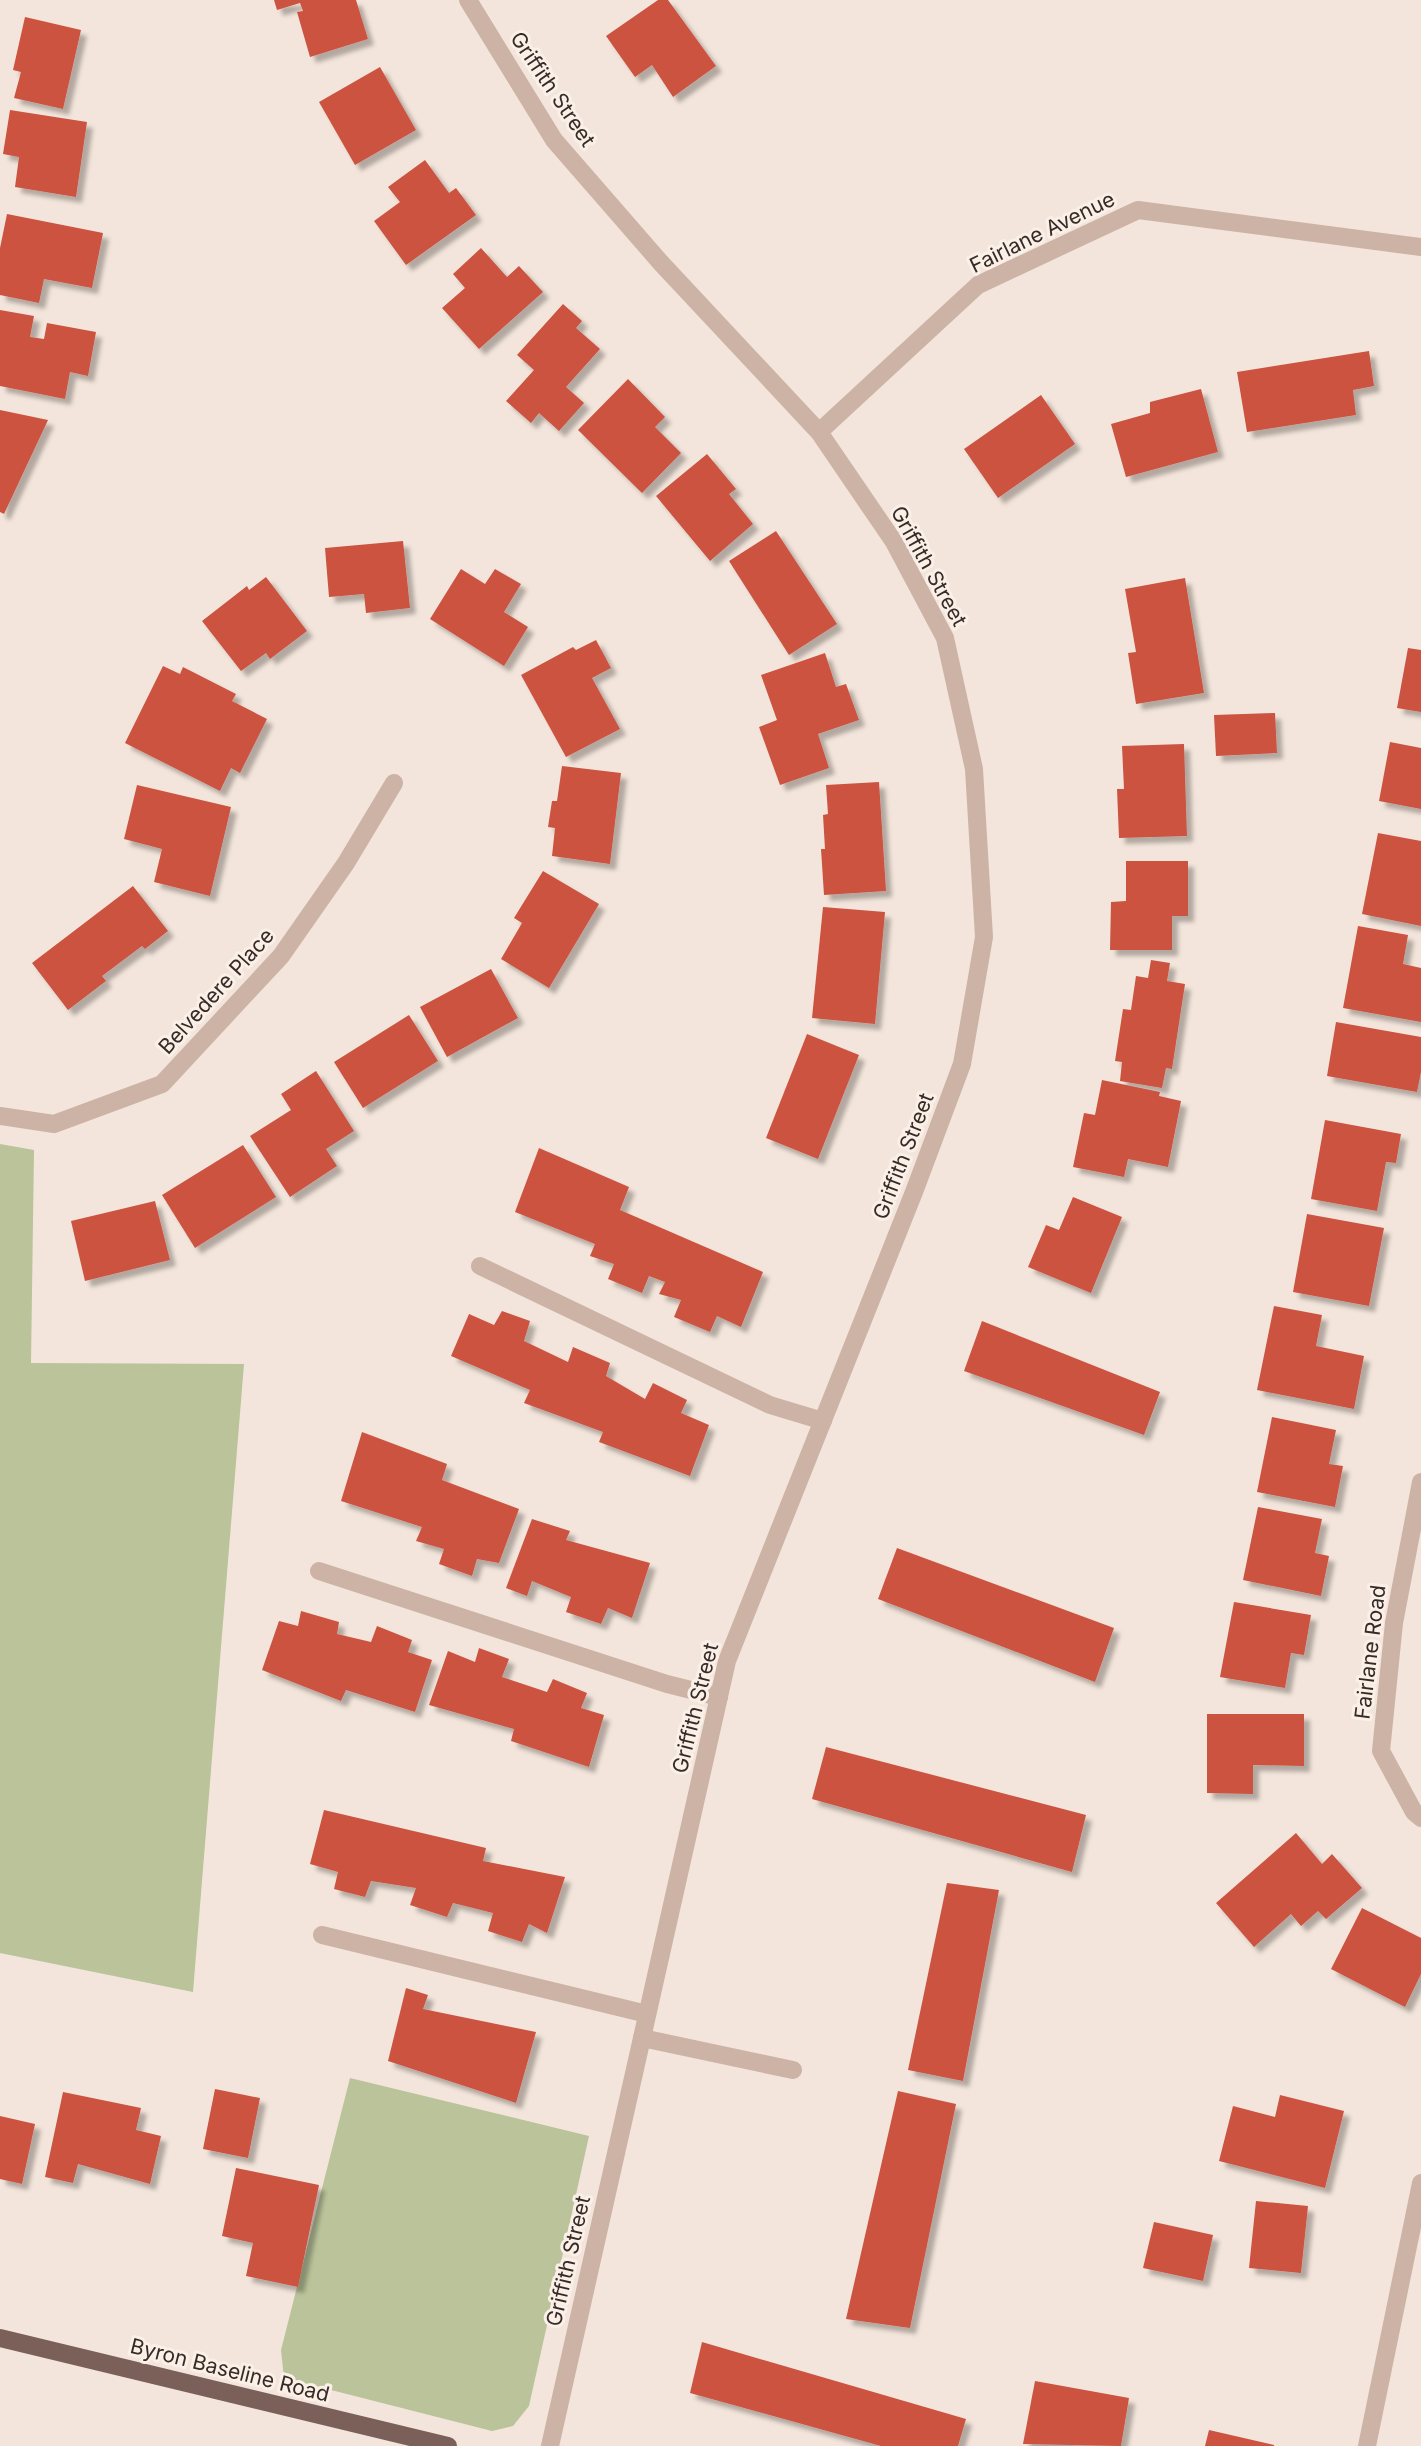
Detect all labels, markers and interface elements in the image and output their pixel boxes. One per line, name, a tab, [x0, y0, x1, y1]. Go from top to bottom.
street label: Griffith Street	[505, 27, 601, 151]
street label: Fairlane Avenue	[965, 186, 1119, 278]
street label: Griffith Street	[886, 502, 972, 630]
street label: Belvedere Place	[153, 923, 279, 1059]
street label: Griffith Street	[867, 1089, 939, 1223]
street label: Fairlane Road	[1349, 1583, 1391, 1721]
street label: Griffith Street	[667, 1640, 723, 1776]
street label: Griffith Street	[541, 2193, 595, 2329]
street label: Byron Baseline Road	[128, 2333, 332, 2407]

